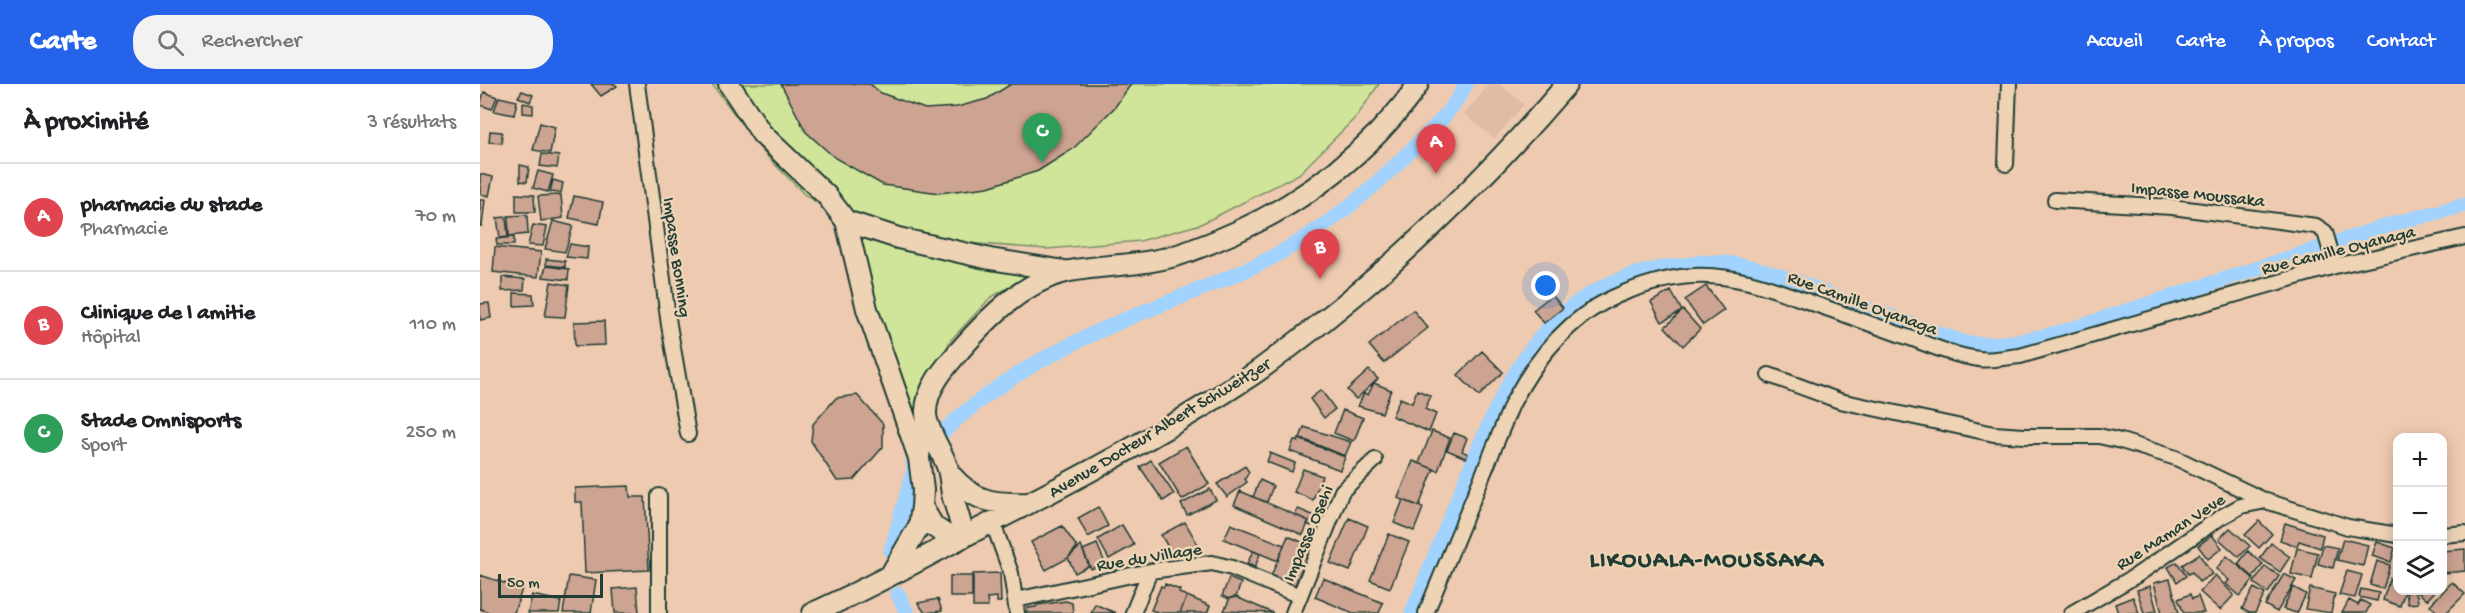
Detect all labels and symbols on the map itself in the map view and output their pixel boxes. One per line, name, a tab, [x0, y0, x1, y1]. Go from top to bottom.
pin: C	[1022, 113, 1062, 163]
pin: A	[1416, 124, 1456, 174]
street label: Impasse Moussaka	[2130, 178, 2267, 213]
street label: Impasse Bonning	[657, 196, 694, 319]
street label: Rue Camille Oyanaga	[2260, 222, 2419, 281]
pin: B	[1300, 230, 1340, 279]
street label: Rue Camille Oyanaga	[1784, 267, 1941, 342]
your location	[1531, 271, 1560, 300]
street label: Avenue Docteur Albert Schweitzer	[1046, 354, 1276, 504]
street label: Impasse Osehi	[1279, 482, 1339, 586]
street label: Rue Maman Veve	[2113, 490, 2231, 576]
street label: Rue du Village	[1095, 540, 1204, 577]
district label: LIKOUALA-MOUSSAKA	[1590, 547, 1825, 576]
scale bar	[498, 571, 603, 598]

